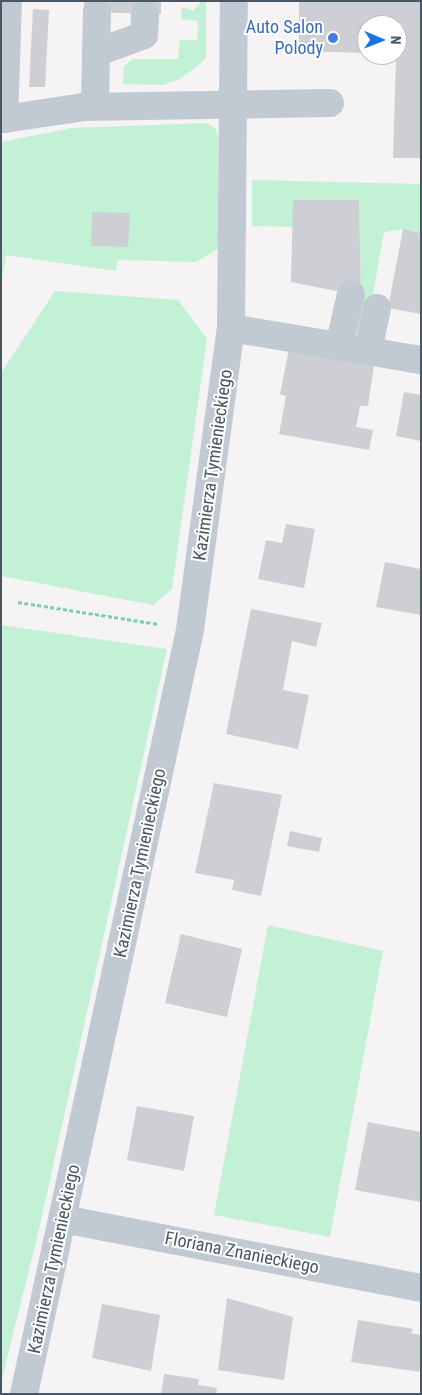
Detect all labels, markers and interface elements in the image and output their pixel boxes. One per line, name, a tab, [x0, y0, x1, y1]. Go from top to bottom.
north arrow	[357, 15, 407, 65]
place label: Auto Salon Polody	[246, 17, 323, 59]
marker: Auto Salon Polody	[327, 32, 339, 44]
text: N	[388, 36, 404, 45]
street label: Kazimierza Tymienieckiego	[189, 368, 237, 562]
street label: Kazimierza Tymienieckiego	[109, 766, 171, 960]
street label: Kazimierza Tymienieckiego	[23, 1162, 85, 1356]
street label: Floriana Znanieckiego	[163, 1227, 321, 1279]

